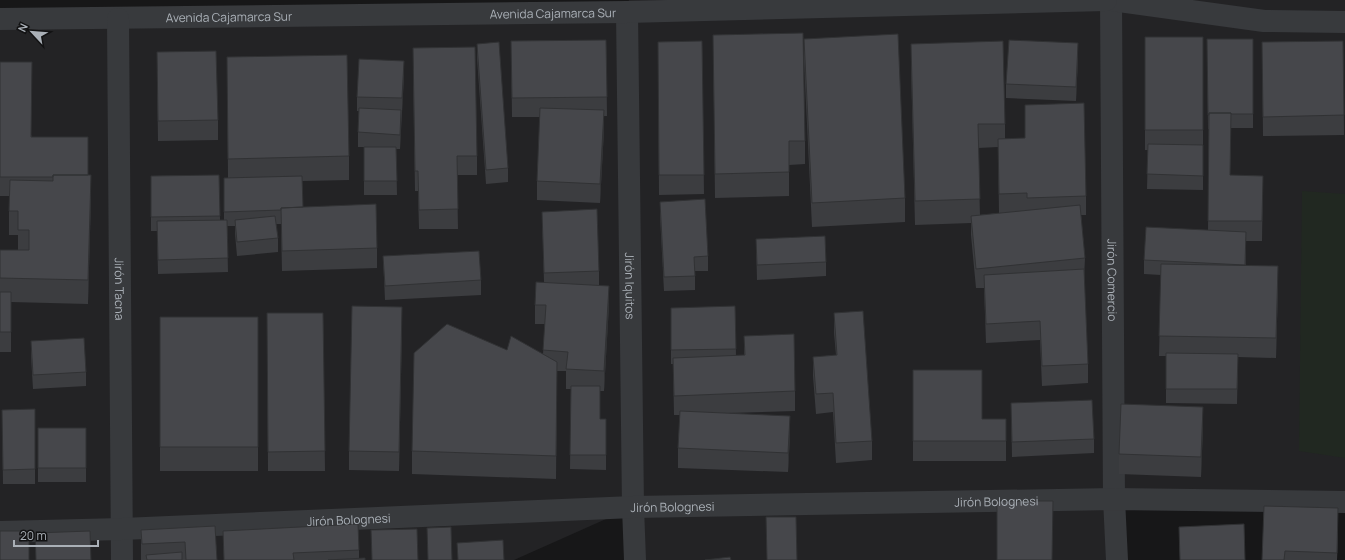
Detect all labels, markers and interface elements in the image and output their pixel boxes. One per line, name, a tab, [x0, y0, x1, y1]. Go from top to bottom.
street label: Avenida Cajamarca Sur	[490, 4, 617, 22]
street label: Avenida Cajamarca Sur	[166, 7, 293, 26]
north arrow	[12, 12, 52, 52]
text: N	[14, 20, 31, 34]
street label: Jirón Comercio	[1104, 239, 1121, 321]
street label: Jirón Iquitos	[621, 252, 639, 320]
street label: Jirón Tacna	[111, 258, 129, 320]
street label: Jirón Bolognesi	[954, 492, 1039, 510]
street label: Jirón Bolognesi	[630, 497, 715, 516]
street label: Jirón Bolognesi	[306, 509, 391, 530]
scale bar	[14, 522, 98, 548]
text: 20 m	[20, 527, 47, 544]

